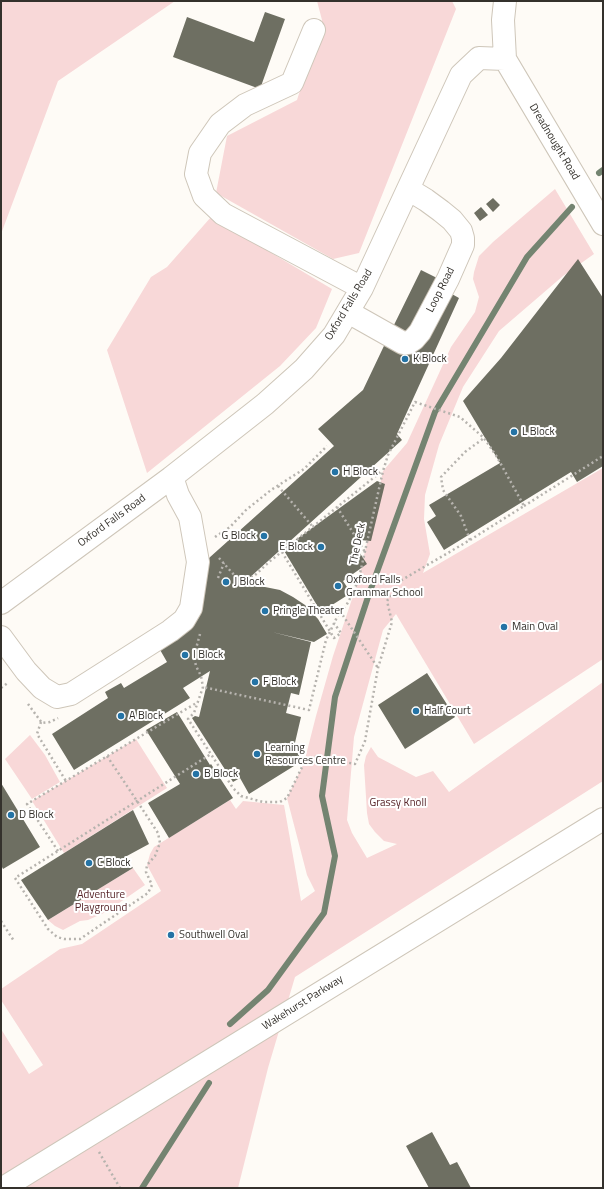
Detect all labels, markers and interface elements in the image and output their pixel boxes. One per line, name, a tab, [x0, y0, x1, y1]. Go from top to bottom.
street label: Dreadnought Road	[526, 101, 582, 183]
street label: Loop Road	[424, 265, 458, 315]
street label: Oxford Falls Road	[323, 267, 375, 343]
place label: K Block	[413, 352, 447, 366]
marker: K Block	[400, 354, 410, 364]
place label: L Block	[522, 425, 555, 439]
marker: L Block	[509, 427, 519, 437]
place label: H Block	[343, 465, 378, 479]
marker: H Block	[330, 467, 340, 477]
street label: Oxford Falls Road	[75, 492, 149, 550]
street label: The Deck	[347, 522, 369, 566]
place label: G Block	[222, 529, 256, 543]
marker: G Block	[259, 531, 269, 541]
place label: E Block	[279, 540, 313, 554]
marker: E Block	[316, 542, 326, 552]
place label: Oxford Falls Grammar School	[346, 573, 423, 599]
place label: J Block	[234, 575, 265, 589]
marker: J Block	[221, 577, 231, 587]
marker: Oxford Falls Grammar School	[333, 581, 343, 591]
place label: Pringle Theater	[273, 604, 344, 618]
marker: Pringle Theater	[260, 606, 270, 616]
place label: Main Oval	[512, 620, 558, 634]
marker: Main Oval	[499, 622, 509, 632]
place label: I Block	[193, 648, 223, 662]
marker: I Block	[180, 650, 190, 660]
place label: F Block	[263, 675, 296, 689]
marker: F Block	[250, 677, 260, 687]
place label: Half Court	[424, 704, 471, 718]
marker: Half Court	[411, 706, 421, 716]
place label: A Block	[129, 709, 163, 723]
marker: A Block	[116, 711, 126, 721]
place label: Learning Resources Centre	[265, 741, 346, 767]
marker: Learning Resources Centre	[252, 749, 262, 759]
place label: B Block	[204, 767, 238, 781]
marker: B Block	[191, 769, 201, 779]
park label: Grassy Knoll	[370, 796, 426, 810]
place label: D Block	[19, 808, 54, 822]
marker: D Block	[6, 810, 16, 820]
place label: C Block	[97, 856, 131, 870]
marker: C Block	[84, 858, 94, 868]
park label: Adventure Playground	[75, 888, 127, 914]
place label: Southwell Oval	[179, 928, 248, 942]
marker: Southwell Oval	[166, 930, 176, 940]
street label: Wakehurst Parkway	[260, 973, 346, 1033]

